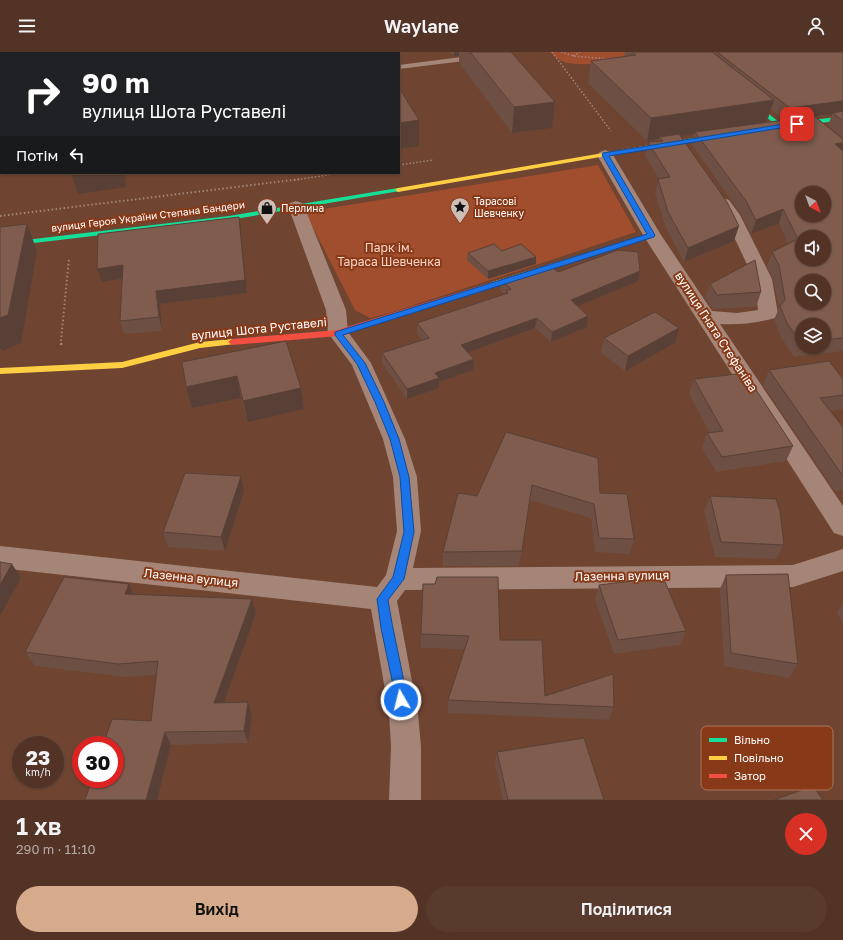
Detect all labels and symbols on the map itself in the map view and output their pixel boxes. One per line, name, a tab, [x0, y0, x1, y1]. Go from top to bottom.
pin	[780, 107, 814, 141]
north arrow	[795, 186, 831, 222]
place label: Тарасові Шевченку	[474, 195, 524, 219]
place icon: Тарасові Шевченку	[449, 196, 471, 224]
shop icon: Перлина	[256, 197, 278, 225]
street label: вулиця Героя України Степана Бандери	[51, 198, 245, 234]
place label: Перлина	[281, 202, 324, 214]
park label: Парк ім. Тараса Шевченка	[337, 240, 441, 269]
street label: вулиця Гната Стефаніва	[672, 269, 761, 395]
street label: вулиця Шота Руставелі	[190, 314, 328, 343]
street label: Лазенна вулиця	[143, 565, 239, 590]
street label: Лазенна вулиця	[574, 567, 670, 584]
position arrow	[380, 679, 422, 721]
legend	[701, 726, 833, 790]
text: Вільно	[734, 733, 770, 746]
speed limit sign: 30	[72, 736, 124, 788]
text: Повільно	[734, 751, 784, 764]
text: Затор	[734, 769, 766, 782]

